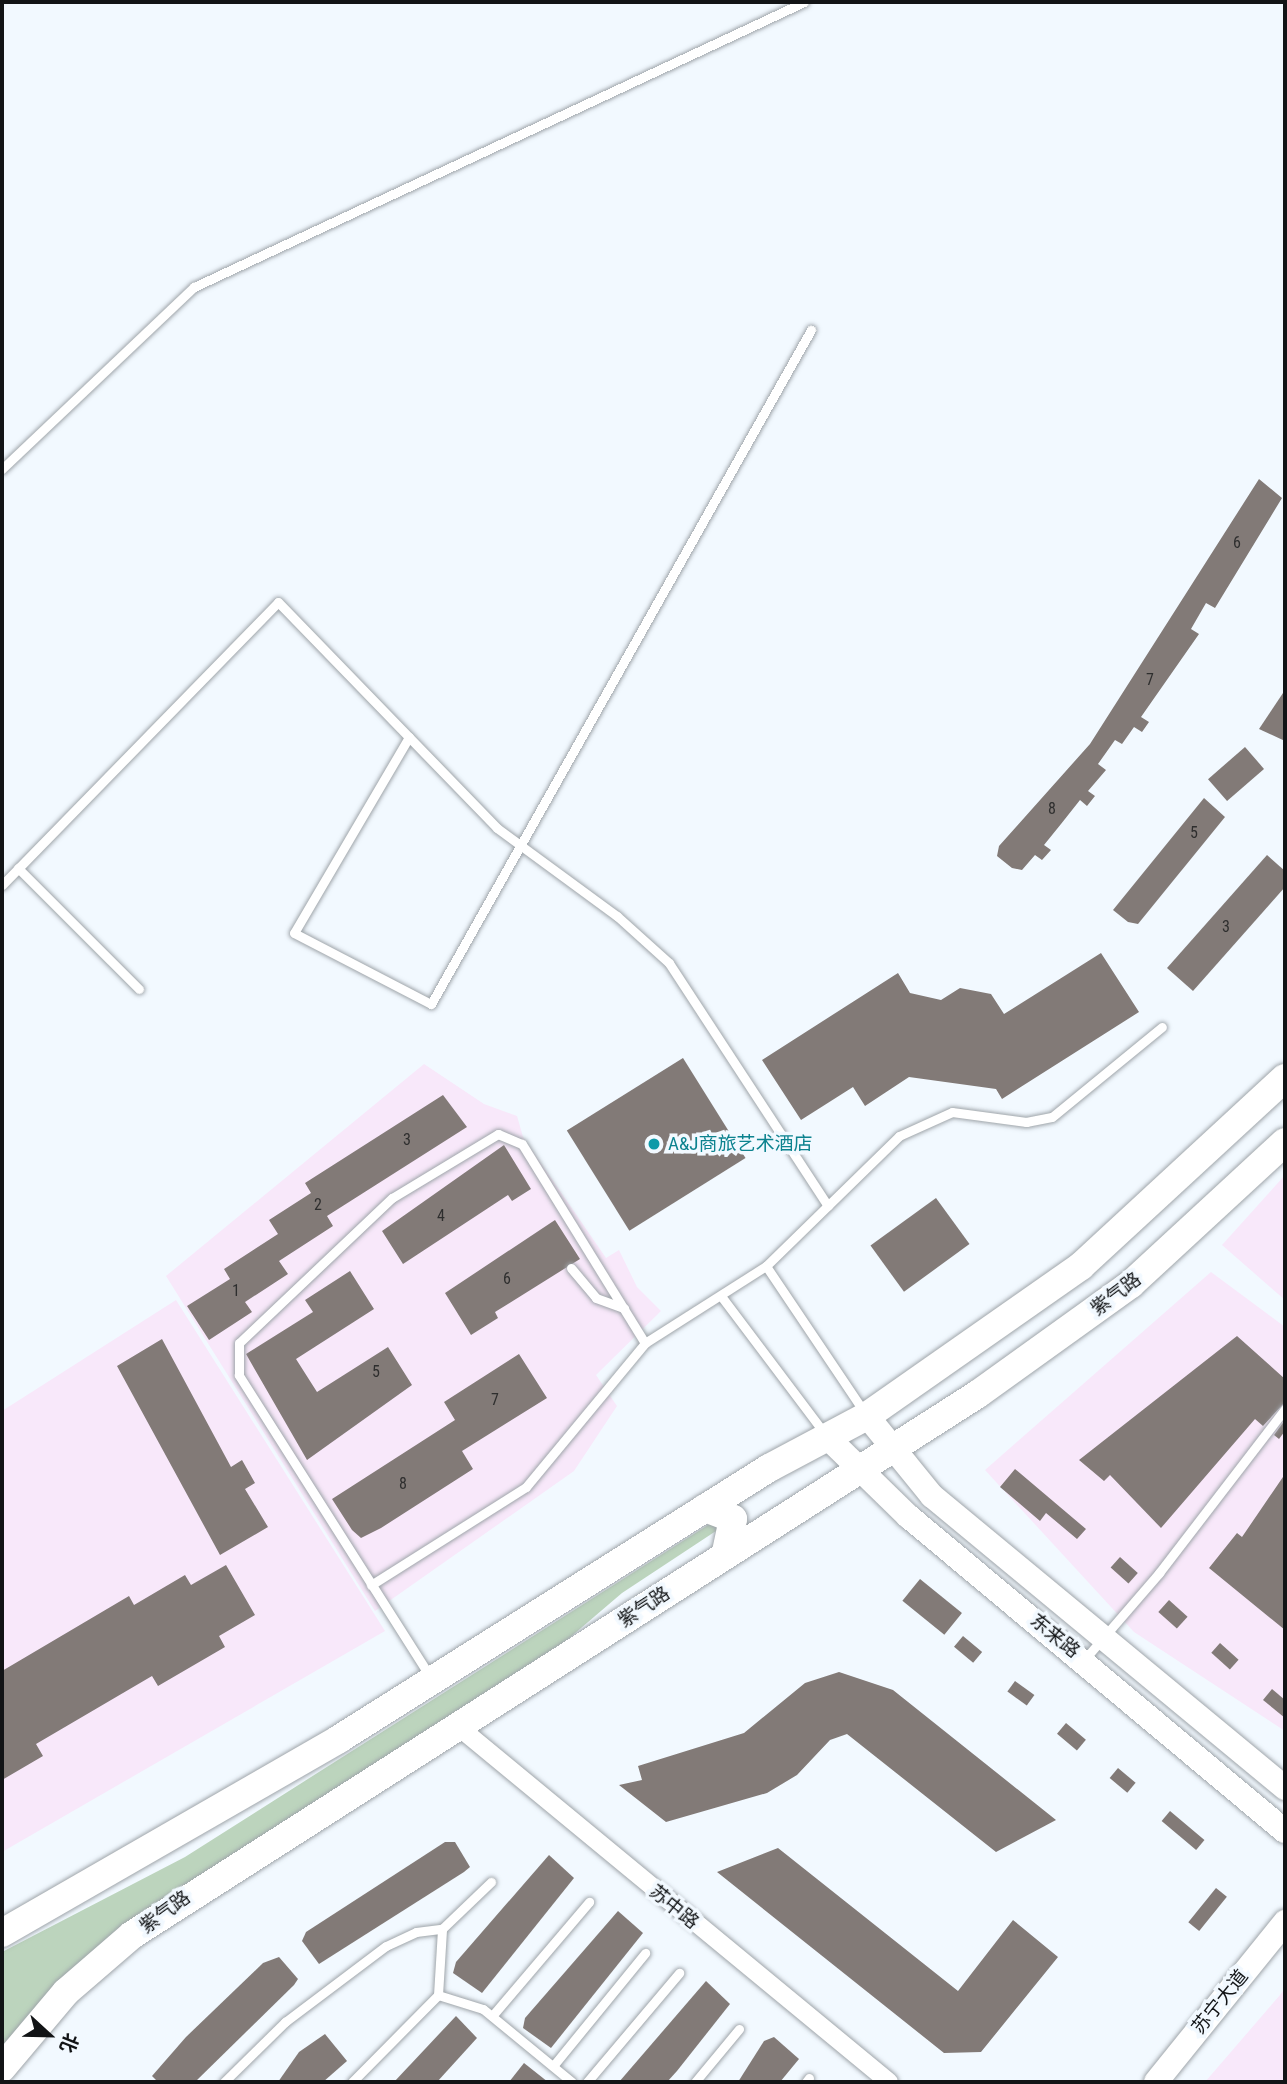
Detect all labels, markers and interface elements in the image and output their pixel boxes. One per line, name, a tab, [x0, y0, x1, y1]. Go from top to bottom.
house number: 6	[1233, 533, 1241, 553]
house number: 7	[1146, 670, 1154, 690]
house number: 8	[1048, 799, 1056, 819]
house number: 5	[1190, 823, 1198, 843]
house number: 3	[1222, 917, 1230, 937]
house number: 3	[403, 1130, 411, 1150]
place label: A&J商旅艺术酒店	[668, 1133, 812, 1155]
marker: A&J商旅艺术酒店	[646, 1136, 662, 1152]
house number: 2	[314, 1195, 322, 1215]
house number: 4	[437, 1206, 445, 1226]
street label: 紫气路	[1086, 1268, 1146, 1320]
house number: 6	[503, 1269, 511, 1289]
house number: 1	[232, 1281, 240, 1301]
house number: 5	[372, 1362, 380, 1382]
house number: 7	[491, 1390, 499, 1410]
house number: 8	[399, 1474, 407, 1494]
street label: 紫气路	[614, 1582, 674, 1632]
street label: 东来路	[1026, 1609, 1084, 1663]
street label: 苏中路	[645, 1880, 703, 1934]
street label: 紫气路	[135, 1886, 195, 1938]
street label: 苏宁大道	[1187, 1965, 1253, 2039]
north arrow	[14, 2000, 84, 2070]
text: 北	[55, 2030, 83, 2056]

